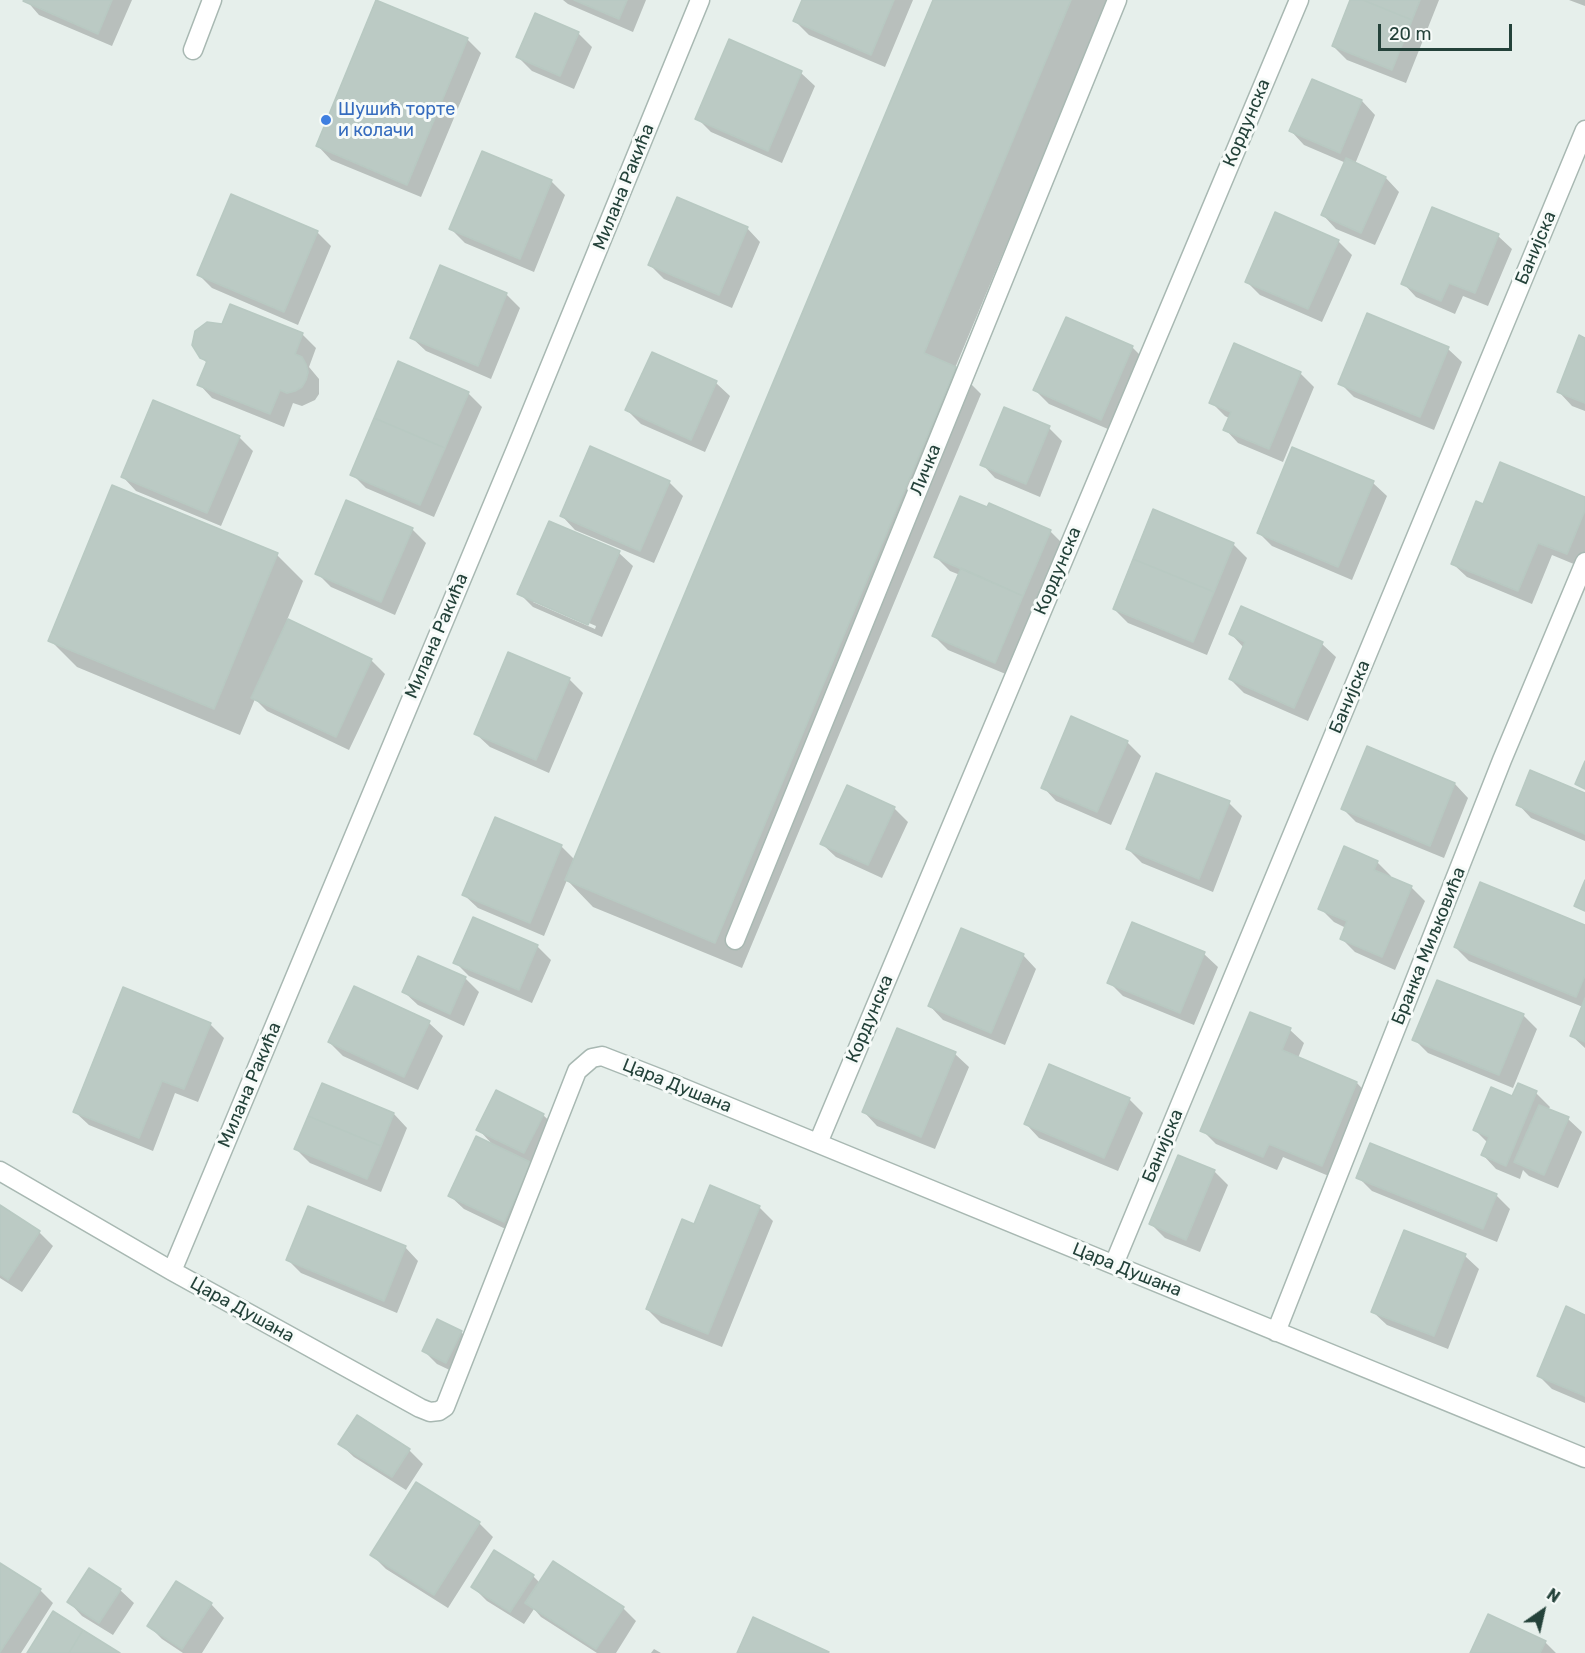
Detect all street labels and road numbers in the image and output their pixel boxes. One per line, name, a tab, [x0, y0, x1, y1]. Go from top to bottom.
street label: Кордунска	[1219, 76, 1275, 170]
street label: Милана Ракића	[589, 121, 659, 253]
street label: Банијска	[1511, 208, 1561, 288]
street label: Личка	[906, 441, 946, 499]
street label: Кордунска	[1030, 524, 1086, 618]
street label: Милана Ракића	[401, 570, 473, 702]
street label: Банијска	[1325, 657, 1375, 737]
street label: Бранка Миљковића	[1388, 864, 1470, 1028]
street label: Кордунска	[842, 972, 898, 1066]
street label: Милана Ракића	[214, 1019, 286, 1151]
street label: Цара Душана	[619, 1054, 735, 1118]
street label: Банијска	[1138, 1106, 1188, 1186]
street label: Цара Душана	[1069, 1238, 1185, 1302]
street label: Цара Душана	[186, 1272, 298, 1348]

